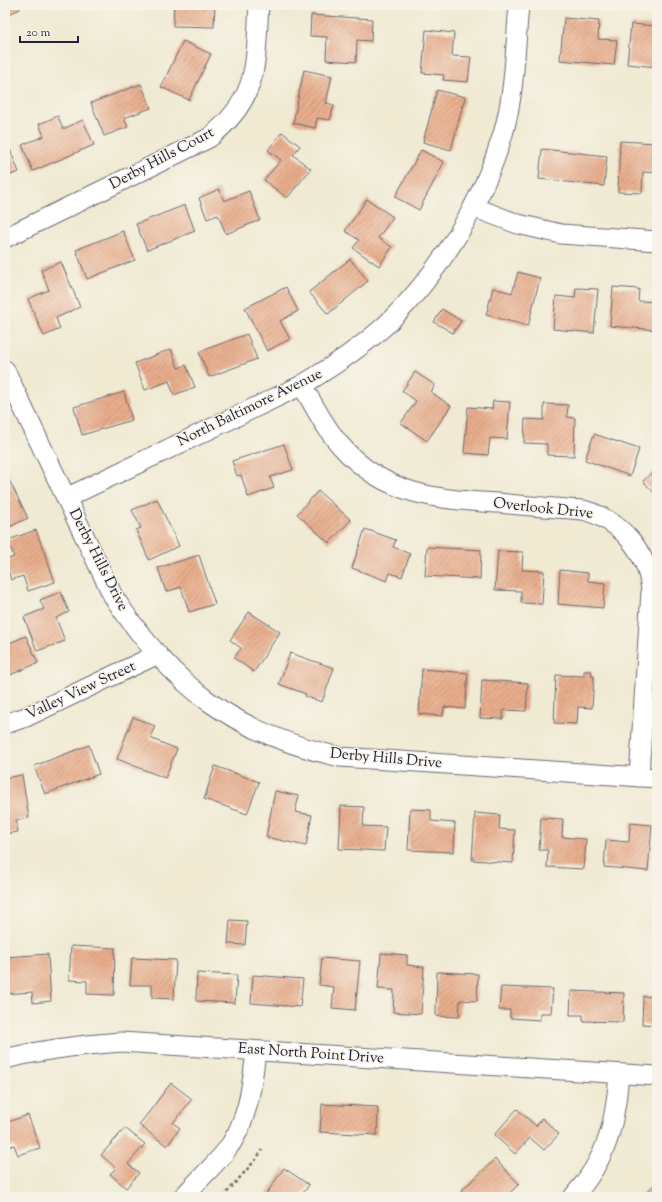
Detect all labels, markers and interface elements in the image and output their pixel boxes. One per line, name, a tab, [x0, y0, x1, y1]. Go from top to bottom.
scale bar	[20, 18, 78, 44]
text: 20 m	[26, 24, 51, 42]
street label: Derby Hills Court	[106, 123, 218, 195]
street label: North Baltimore Avenue	[174, 364, 326, 452]
street label: Overlook Drive	[492, 493, 594, 525]
street label: Derby Hills Drive	[63, 505, 133, 615]
street label: Valley View Street	[23, 656, 139, 726]
street label: Derby Hills Drive	[329, 744, 443, 774]
street label: East North Point Drive	[237, 1038, 385, 1070]

